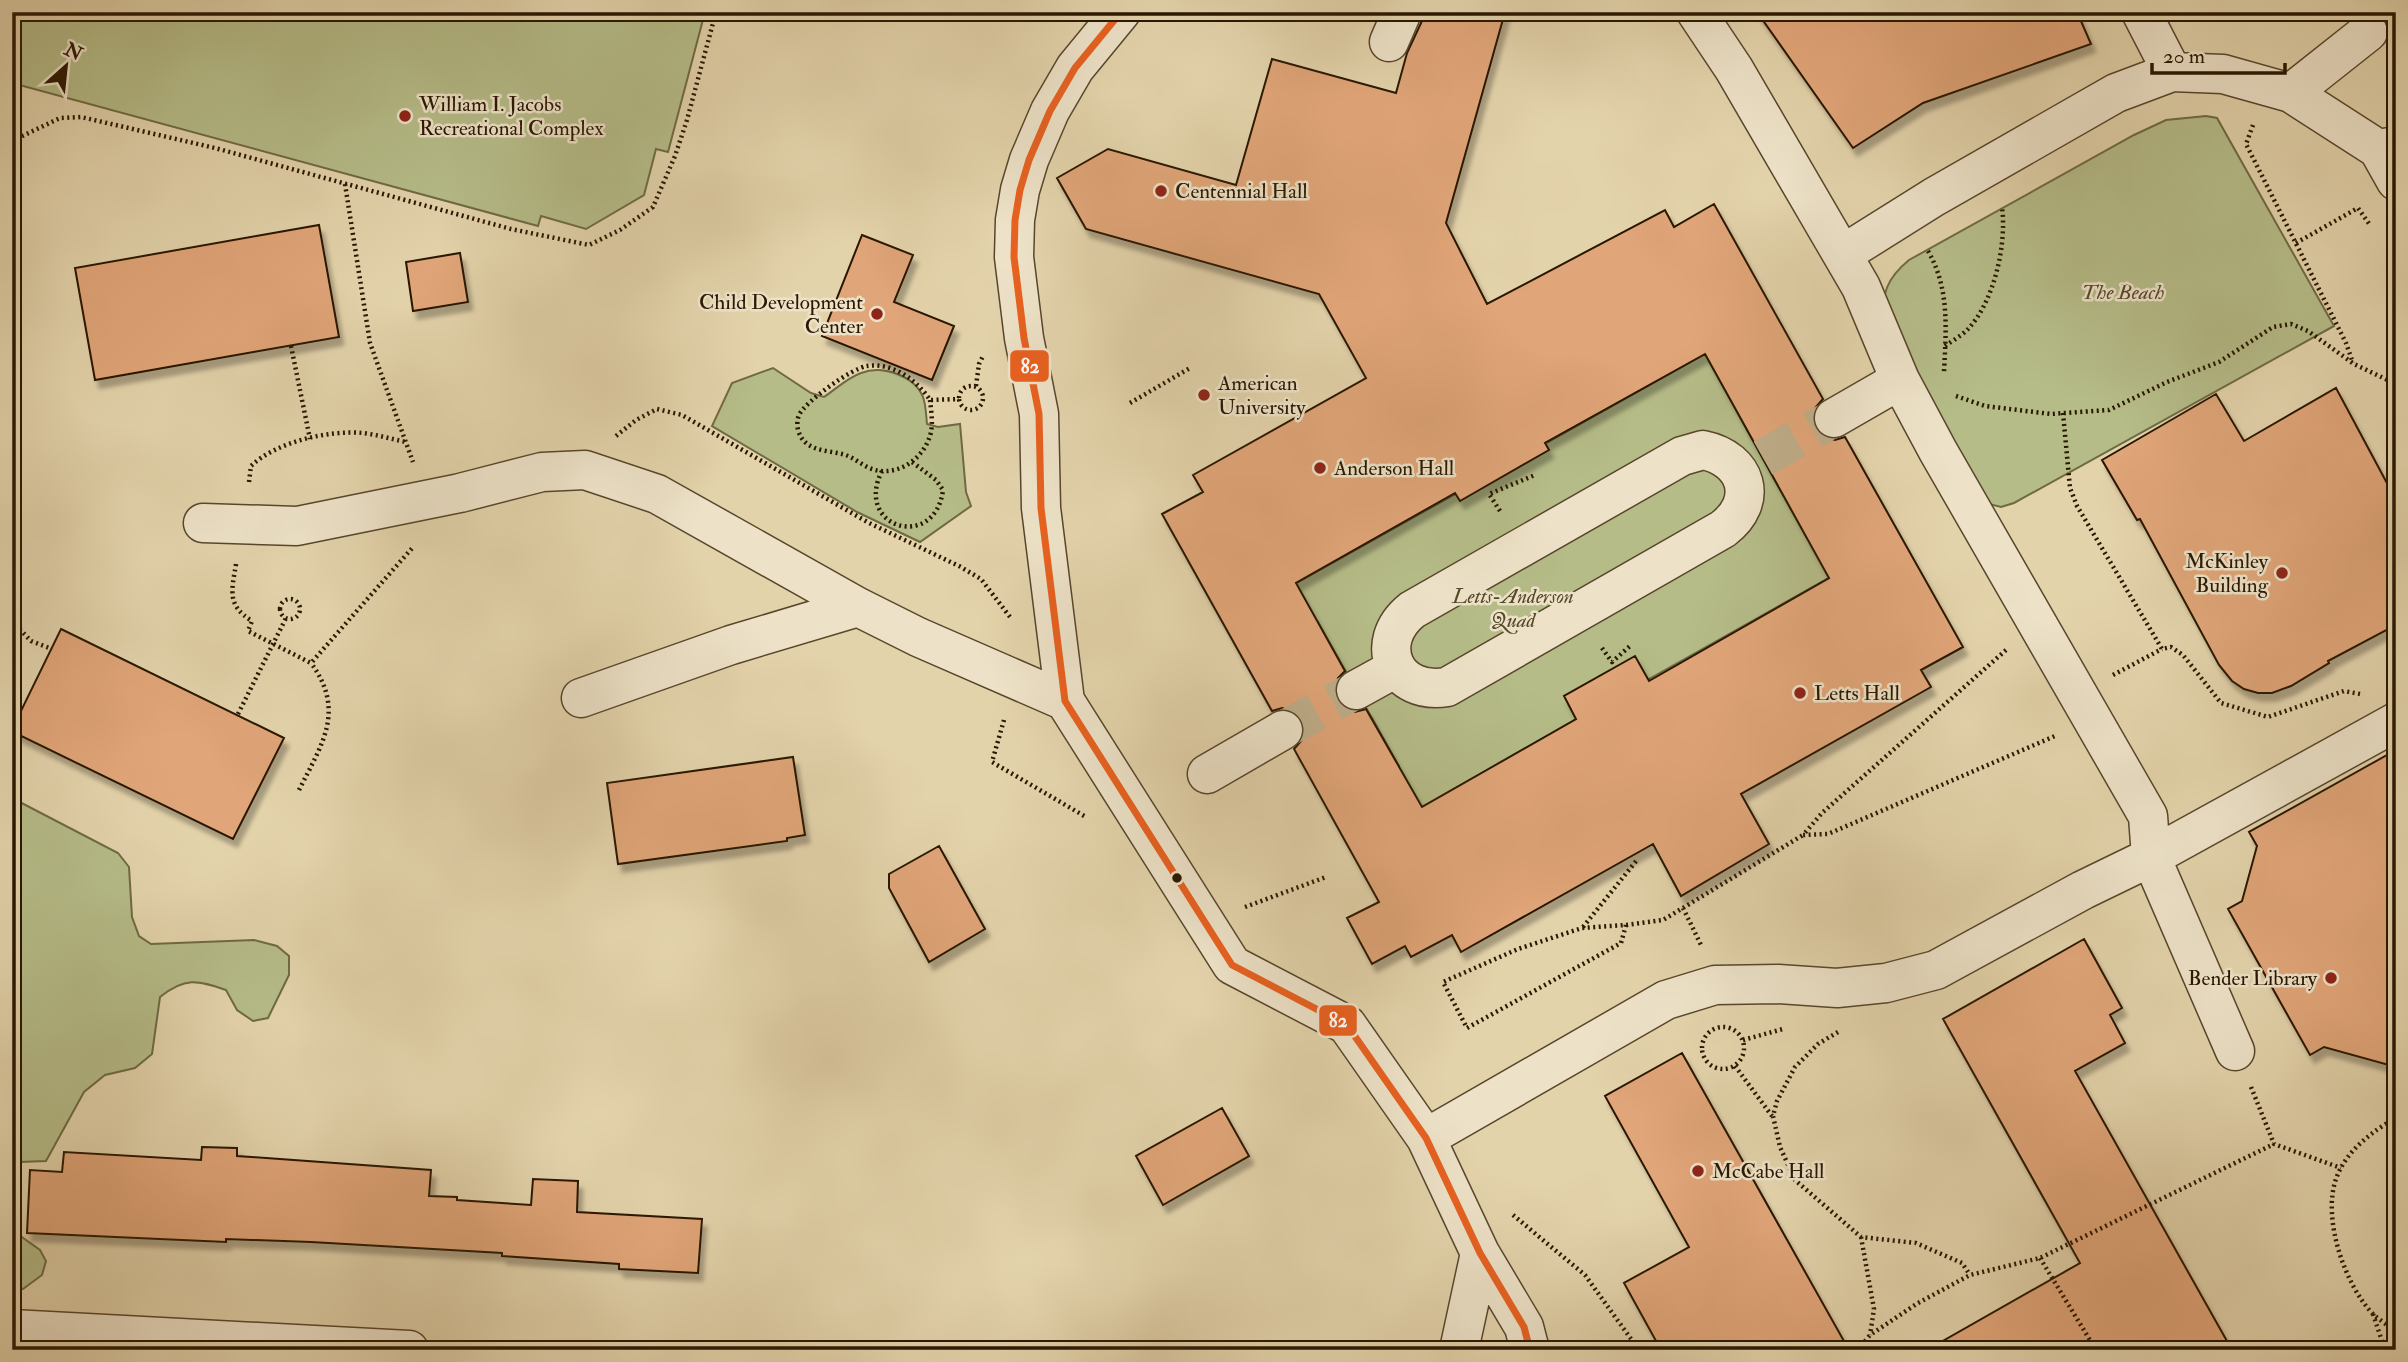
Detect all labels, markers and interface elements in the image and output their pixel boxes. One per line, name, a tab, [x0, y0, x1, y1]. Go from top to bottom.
north arrow	[32, 32, 102, 102]
scale bar	[2152, 32, 2286, 76]
text: N	[59, 37, 87, 67]
text: 20 m	[2163, 43, 2205, 70]
place label: William I. Jacobs Recreational Complex	[418, 91, 604, 142]
marker: William I. Jacobs Recreational Complex	[397, 108, 413, 124]
place label: Centennial Hall	[1175, 178, 1308, 205]
marker: Centennial Hall	[1153, 183, 1169, 199]
park label: The Beach	[2082, 279, 2164, 306]
place label: Child Development Center	[699, 289, 863, 340]
marker: Child Development Center	[869, 306, 885, 322]
line badge: 82	[1009, 349, 1050, 383]
text: 82	[1021, 355, 1040, 379]
place label: American University	[1217, 370, 1306, 421]
marker: American University	[1196, 387, 1212, 403]
place label: Anderson Hall	[1333, 455, 1455, 482]
marker: Anderson Hall	[1312, 460, 1328, 476]
place label: McKinley Building	[2185, 548, 2269, 599]
marker: McKinley Building	[2274, 565, 2290, 581]
park label: Letts-Anderson Quad	[1451, 583, 1574, 634]
place label: Letts Hall	[1814, 680, 1900, 707]
marker: Letts Hall	[1792, 685, 1808, 701]
unlabelled marker	[1170, 871, 1184, 885]
place label: Bender Library	[2188, 965, 2318, 992]
marker: Bender Library	[2323, 970, 2339, 986]
line badge: 82	[1318, 1004, 1358, 1037]
text: 82	[1329, 1009, 1348, 1033]
place label: McCabe Hall	[1712, 1158, 1825, 1185]
marker: McCabe Hall	[1690, 1163, 1706, 1179]

